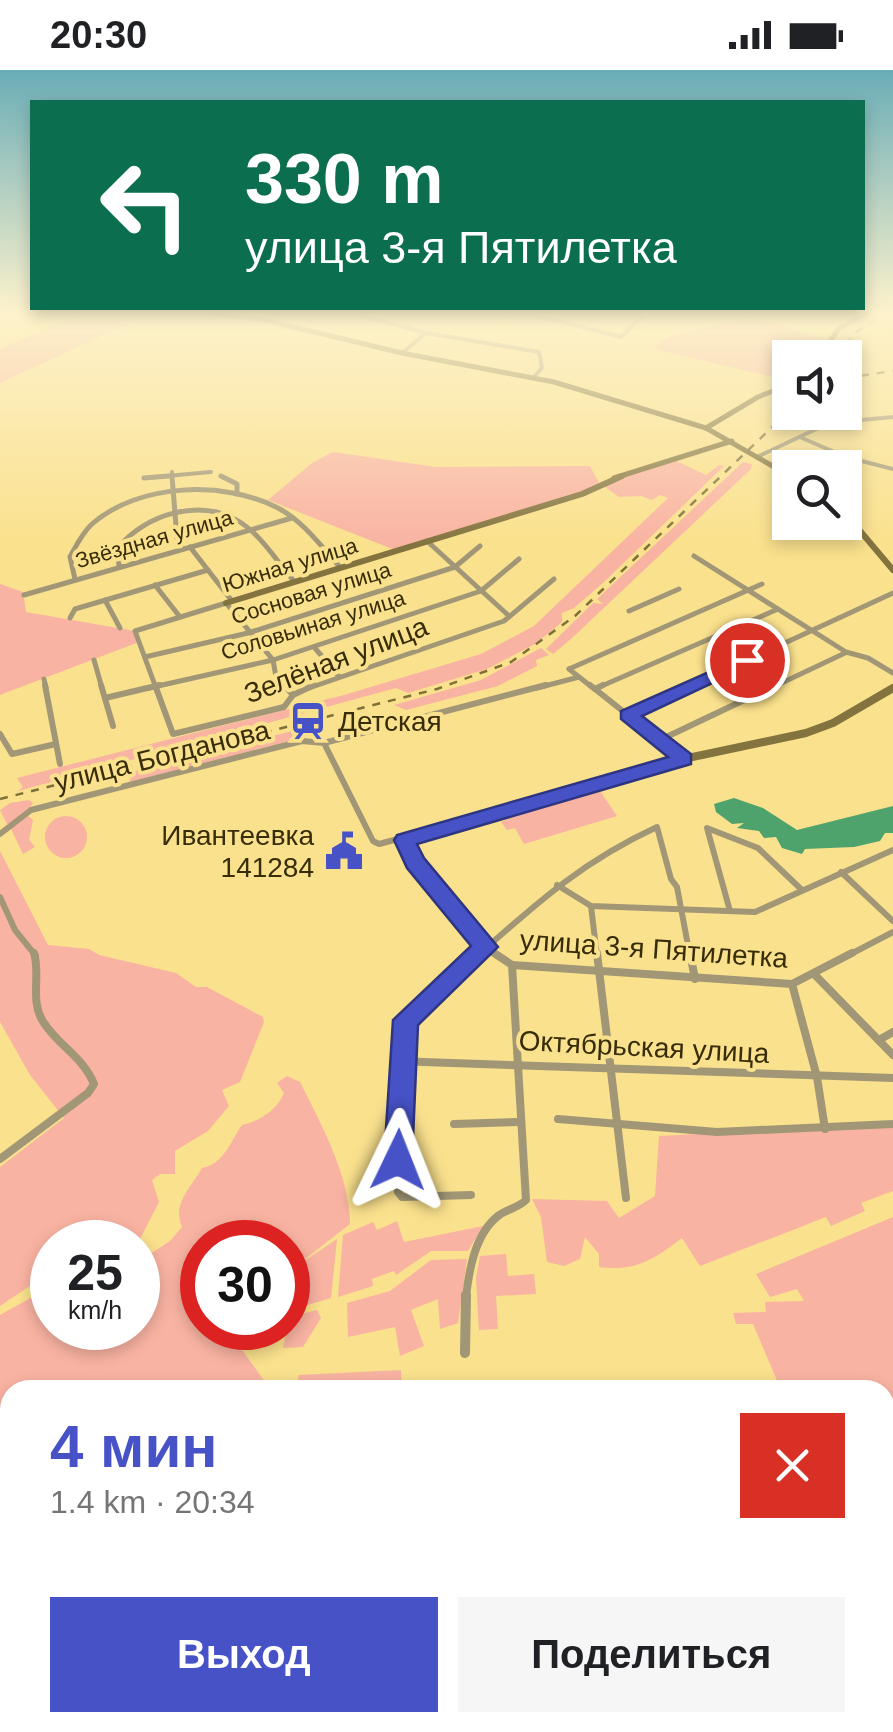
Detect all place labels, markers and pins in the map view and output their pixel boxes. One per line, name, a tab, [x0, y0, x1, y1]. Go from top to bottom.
pin	[705, 618, 790, 703]
station icon: Детская	[287, 700, 329, 742]
place label: Детская	[338, 706, 442, 737]
place label: Ивантеевка 141284	[161, 820, 314, 883]
public building icon: Ивантеевка 141284	[323, 830, 365, 872]

